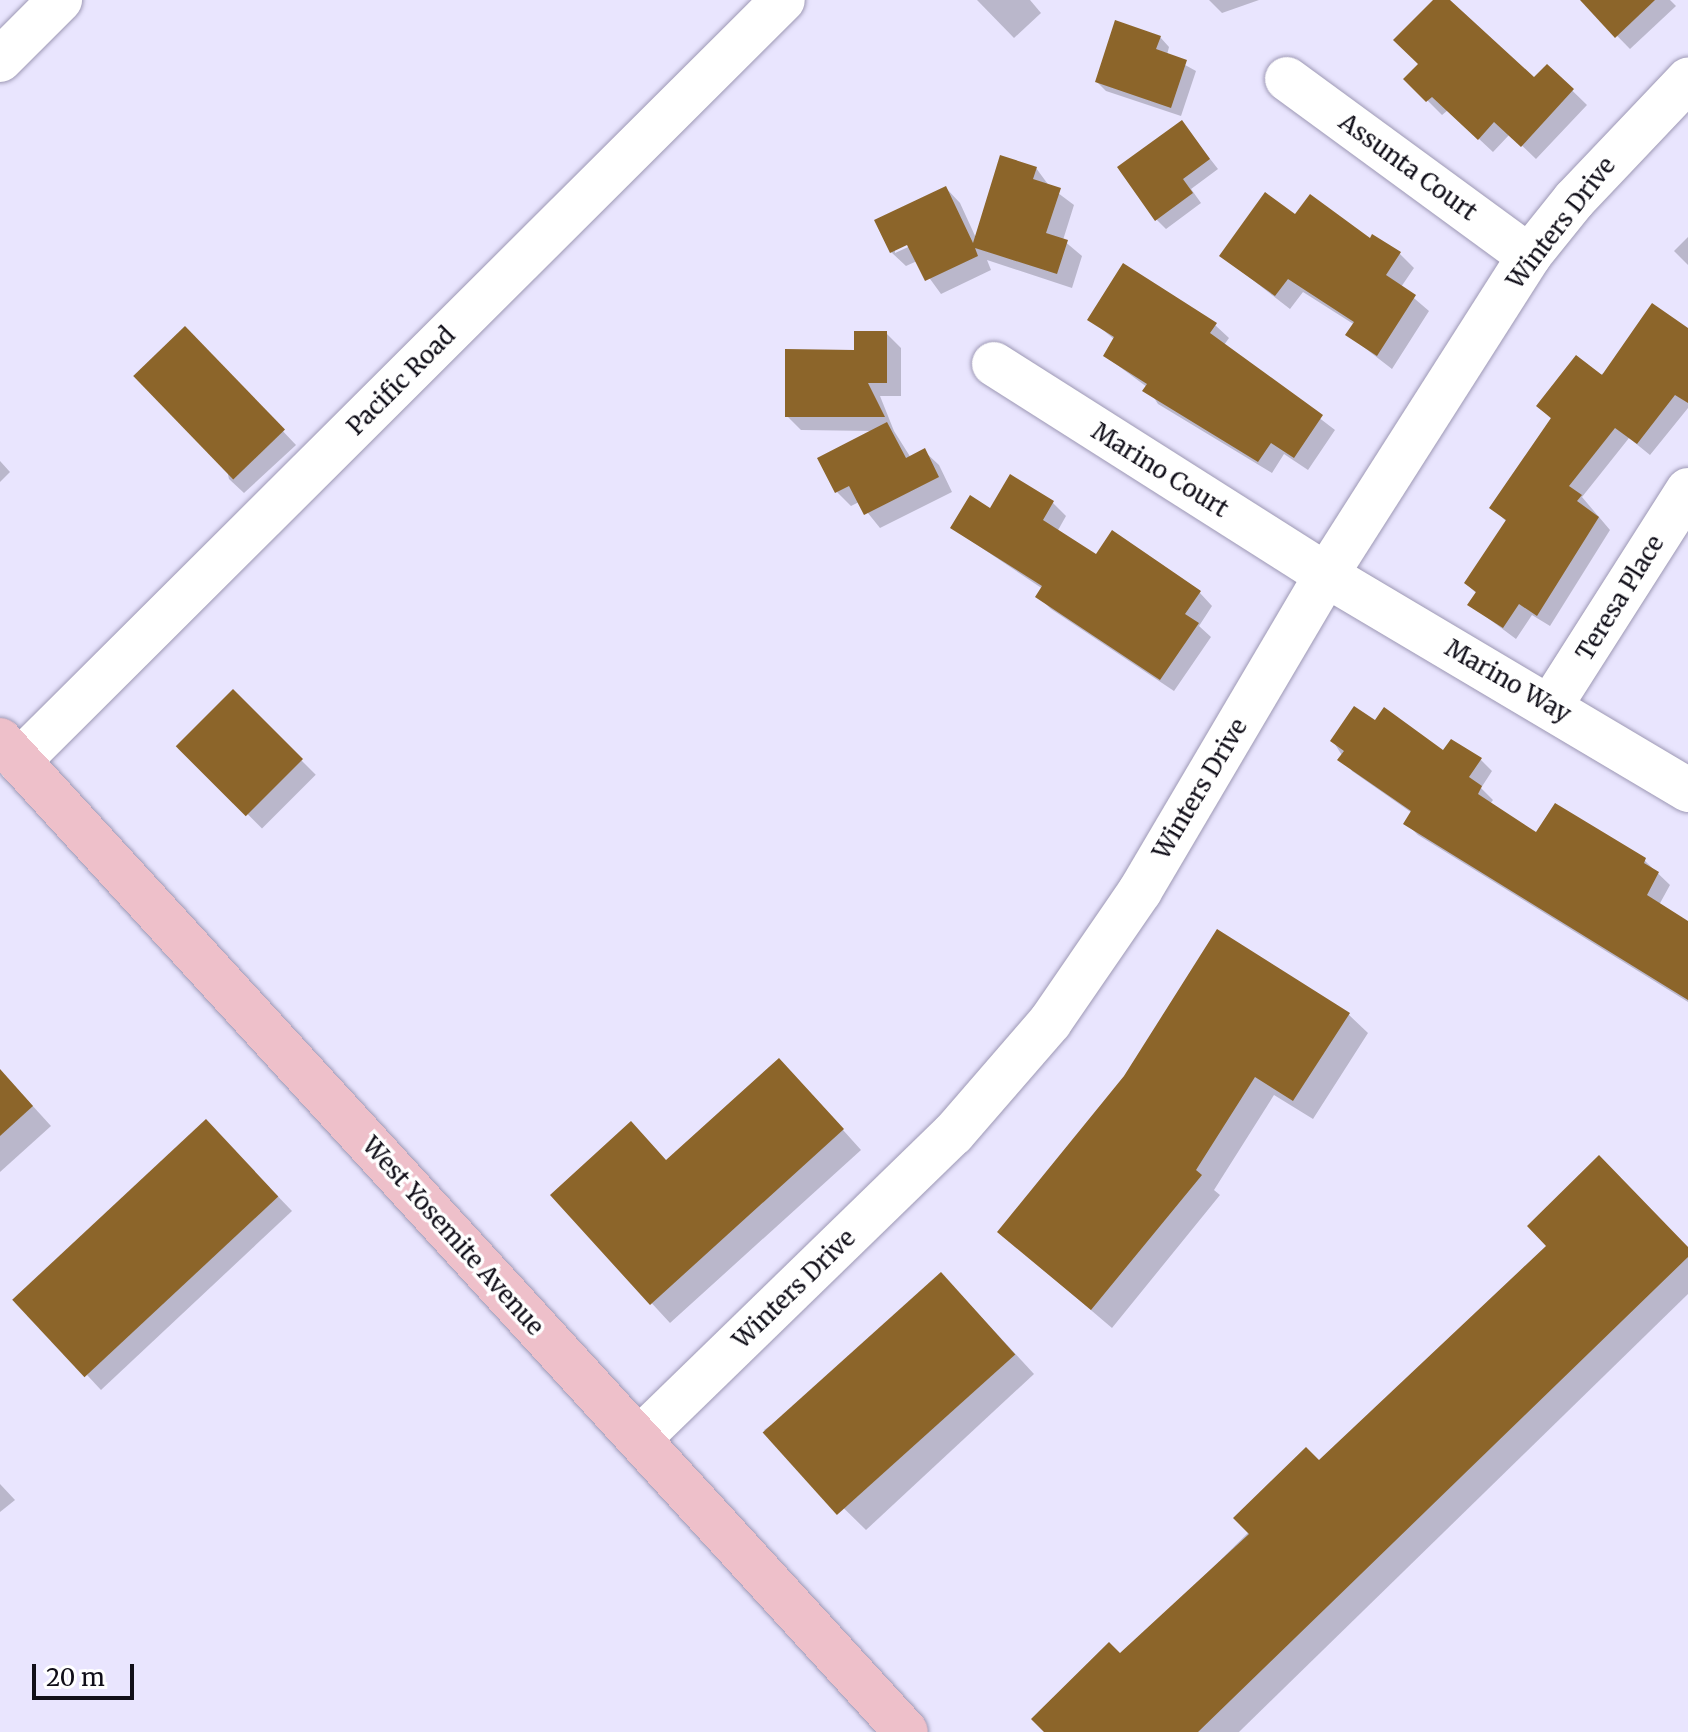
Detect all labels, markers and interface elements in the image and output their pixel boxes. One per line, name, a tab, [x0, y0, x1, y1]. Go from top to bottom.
street label: Assunta Court	[1333, 107, 1483, 227]
street label: Winters Drive	[1501, 152, 1621, 294]
street label: Pacific Road	[341, 321, 461, 441]
street label: Marino Court	[1087, 417, 1233, 523]
street label: Teresa Place	[1570, 530, 1670, 666]
street label: Marino Way	[1440, 633, 1576, 729]
street label: Winters Drive	[1147, 714, 1253, 864]
street label: West Yosemite Avenue	[356, 1131, 550, 1341]
street label: Winters Drive	[727, 1223, 861, 1355]
scale bar	[36, 1648, 138, 1698]
text: 20 m	[46, 1662, 105, 1693]

